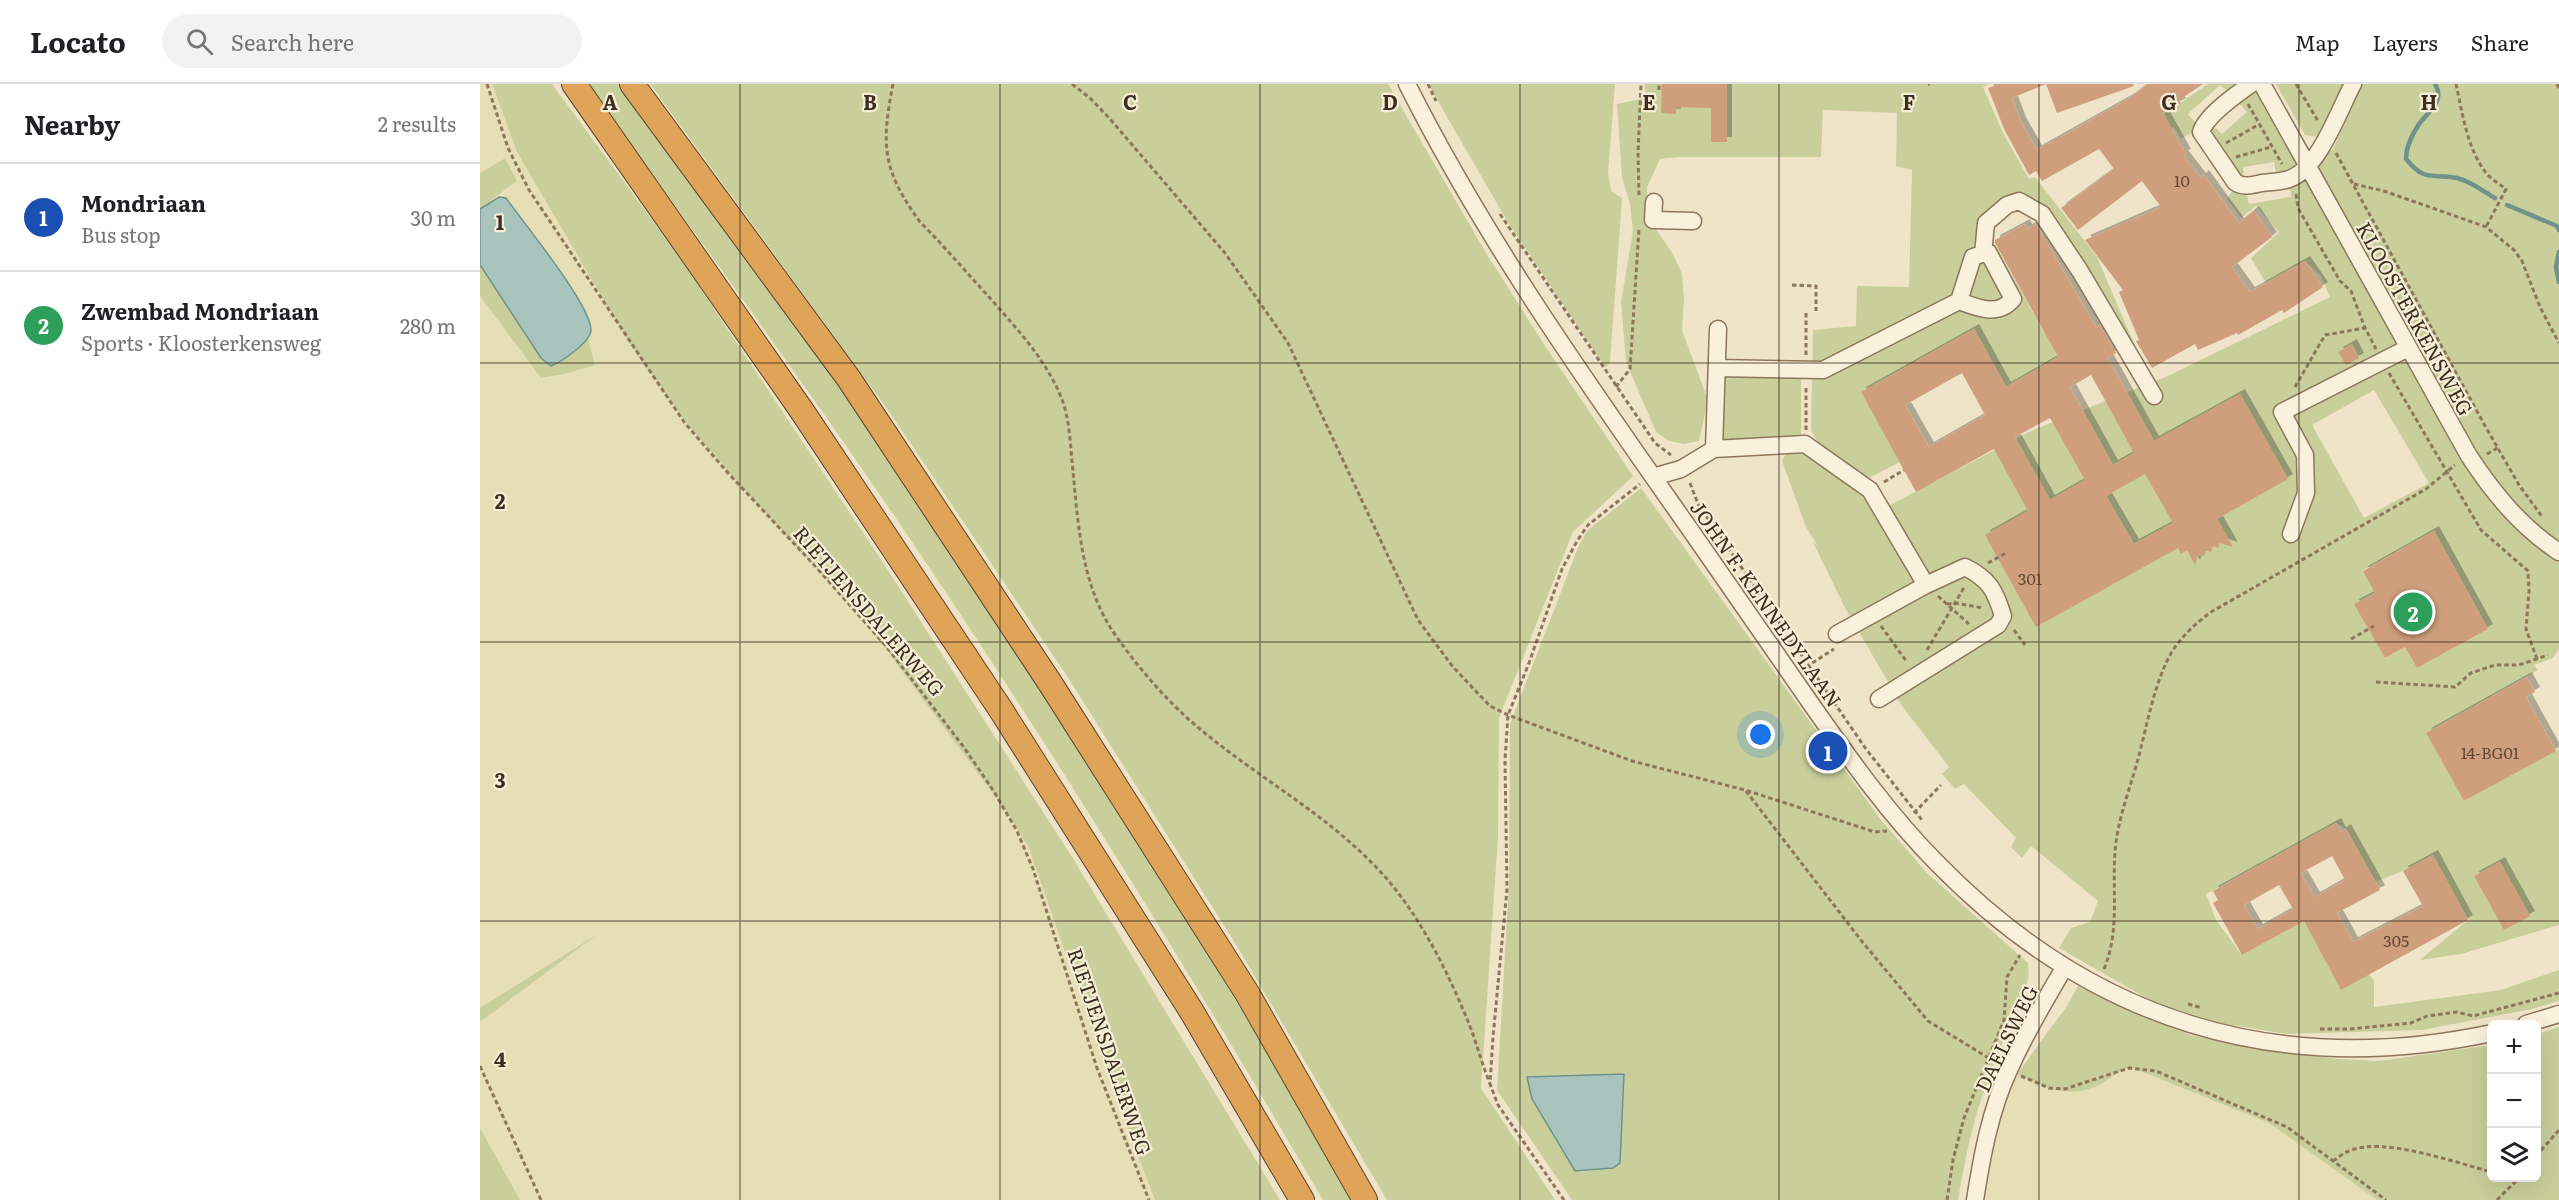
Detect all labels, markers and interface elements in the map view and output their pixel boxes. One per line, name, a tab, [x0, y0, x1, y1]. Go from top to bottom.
search box	[162, 14, 582, 68]
text: Locato	[30, 20, 126, 62]
icon: search	[183, 25, 216, 58]
text: Search here	[231, 25, 354, 58]
text: Map	[2295, 26, 2340, 57]
text: Layers	[2373, 26, 2438, 57]
text: Share	[2471, 26, 2529, 57]
text: A	[602, 86, 618, 116]
text: B	[863, 86, 877, 116]
text: C	[1123, 86, 1137, 116]
text: D	[1382, 86, 1398, 116]
text: E	[1642, 86, 1656, 116]
text: F	[1903, 86, 1916, 116]
text: G	[2161, 86, 2177, 116]
text: H	[2421, 86, 2437, 116]
text: Nearby	[24, 104, 120, 143]
text: 2 results	[378, 108, 456, 138]
house number: 10	[2174, 168, 2190, 192]
text: Mondriaan	[81, 186, 206, 219]
text: 1	[39, 202, 48, 232]
text: 30 m	[410, 202, 456, 232]
text: 1	[496, 206, 504, 236]
street label: KLOOSTERKENSWEG	[2350, 216, 2482, 420]
text: Bus stop	[81, 219, 161, 249]
text: Zwembad Mondriaan	[81, 294, 319, 327]
text: 2	[38, 310, 49, 340]
text: 280 m	[400, 310, 456, 340]
text: Sports · Kloosterkensweg	[81, 327, 321, 357]
text: 2	[495, 485, 506, 515]
street label: JOHN F. KENNEDYLAAN	[1684, 493, 1850, 713]
street label: RIETJENSDALERWEG	[787, 518, 953, 702]
house number: 301	[2018, 566, 2043, 590]
pin: 2	[2394, 590, 2432, 634]
your location	[1746, 720, 1775, 749]
pin: 1	[1808, 728, 1848, 774]
house number: 14-BG01	[2461, 740, 2520, 764]
text: 3	[494, 764, 506, 794]
house number: 305	[2383, 928, 2409, 952]
street label: RIETJENSDALERWEG	[1061, 943, 1161, 1159]
street label: DAELSWEG	[1966, 979, 2044, 1097]
map controls	[2487, 1020, 2541, 1182]
button: +	[2487, 1020, 2541, 1074]
text: 4	[494, 1043, 506, 1073]
button: −	[2487, 1074, 2541, 1128]
button: layers	[2487, 1128, 2541, 1182]

